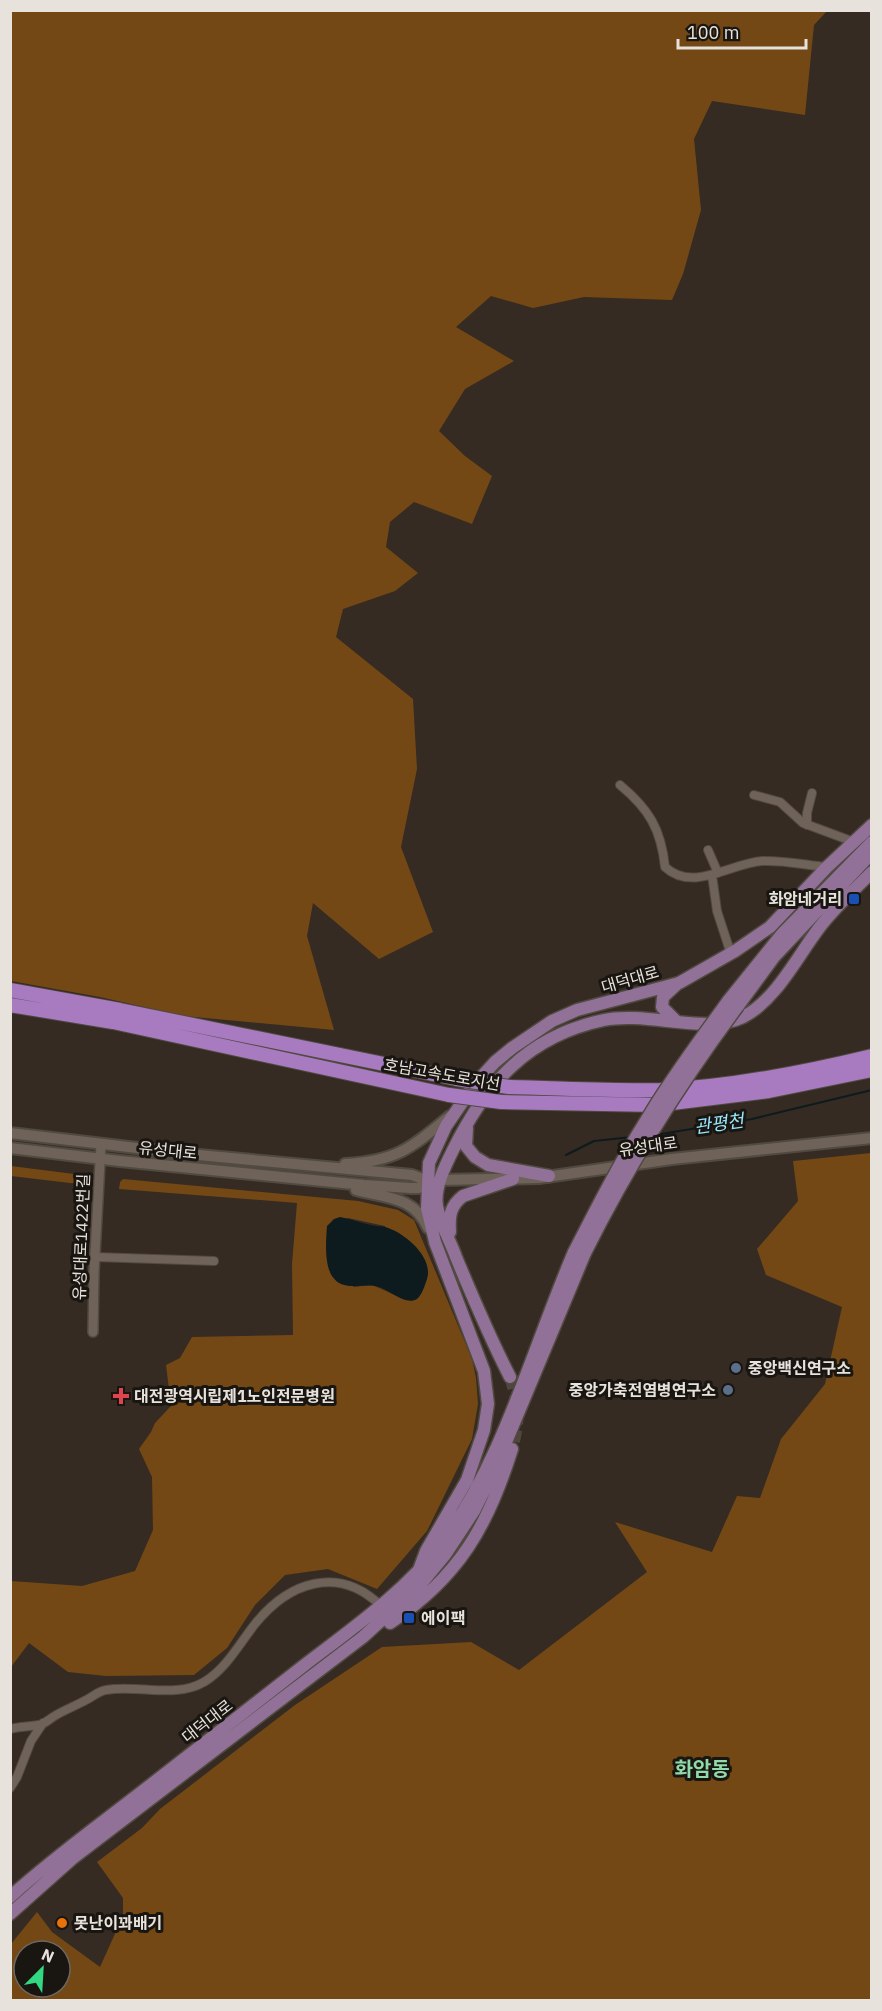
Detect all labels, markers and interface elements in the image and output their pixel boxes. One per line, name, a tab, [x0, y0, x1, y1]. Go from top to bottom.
scale bar	[678, 12, 806, 50]
text: 100 m	[687, 21, 739, 44]
place label: 화암네거리	[768, 889, 842, 909]
marker: 화암네거리	[847, 892, 861, 906]
street label: 대덕대로	[599, 961, 661, 997]
street label: 호남고속도로지선	[382, 1054, 502, 1094]
water label: 관평천	[693, 1108, 748, 1138]
street label: 유성대로	[617, 1132, 679, 1160]
street label: 유성대로	[138, 1137, 199, 1163]
street label: 유성대로1422번길	[69, 1173, 93, 1301]
place label: 중앙백신연구소	[748, 1358, 851, 1378]
marker: 중앙백신연구소	[729, 1361, 743, 1375]
place label: 중앙가축전염병연구소	[569, 1380, 716, 1400]
marker: 중앙가축전염병연구소	[721, 1383, 735, 1397]
place label: 대전광역시립제1노인전문병원	[134, 1386, 335, 1406]
marker: 대전광역시립제1노인전문병원	[112, 1387, 130, 1405]
place label: 에이팩	[421, 1608, 465, 1628]
marker: 에이팩	[402, 1611, 416, 1625]
street label: 대덕대로	[178, 1695, 237, 1747]
district label: 화암동	[674, 1755, 730, 1782]
place label: 못난이꽈배기	[74, 1913, 162, 1933]
marker: 못난이꽈배기	[55, 1916, 69, 1930]
north arrow	[12, 1939, 72, 1999]
text: N	[39, 1944, 57, 1967]

